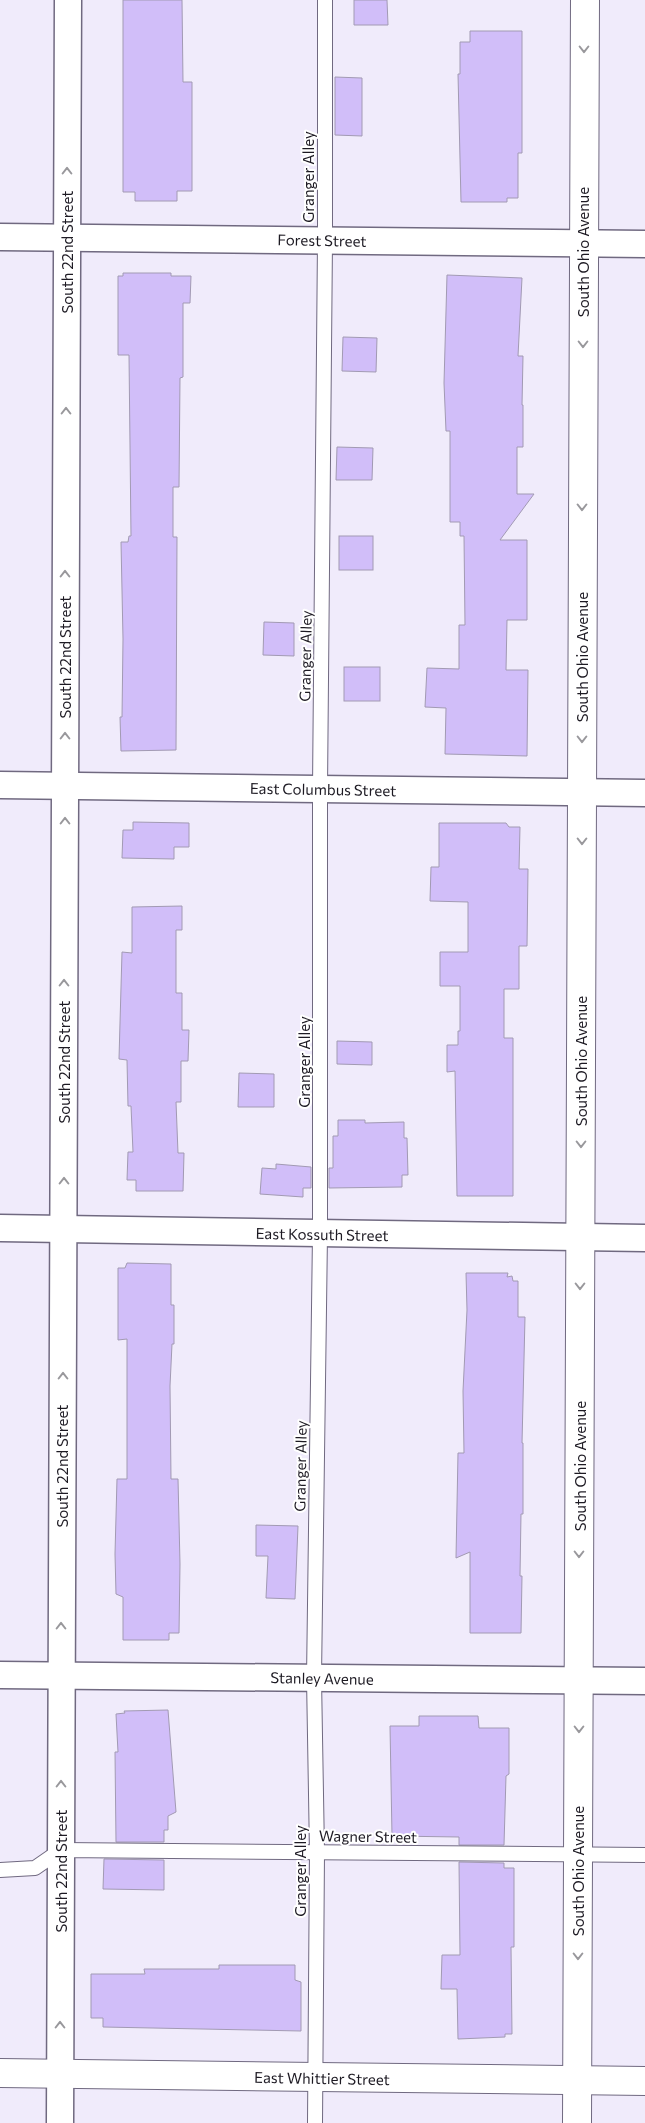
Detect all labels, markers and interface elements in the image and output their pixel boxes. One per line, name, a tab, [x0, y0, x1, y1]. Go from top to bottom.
one-way arrow	[579, 45, 589, 53]
street label: Granger Alley	[299, 131, 317, 223]
one-way arrow	[62, 167, 72, 174]
street label: South Ohio Avenue	[574, 187, 592, 317]
street label: South 22nd Street	[58, 191, 76, 313]
street label: Forest Street	[277, 230, 367, 250]
one-way arrow	[578, 340, 588, 348]
one-way arrow	[61, 407, 71, 414]
one-way arrow	[577, 503, 587, 511]
one-way arrow	[60, 569, 71, 577]
street label: South Ohio Avenue	[573, 592, 591, 722]
street label: South 22nd Street	[56, 596, 74, 718]
street label: Granger Alley	[295, 610, 315, 702]
one-way arrow	[60, 732, 70, 740]
one-way arrow	[577, 736, 587, 743]
street label: East Columbus Street	[250, 779, 396, 799]
one-way arrow	[60, 816, 70, 824]
one-way arrow	[577, 838, 587, 846]
one-way arrow	[59, 979, 69, 986]
street label: South Ohio Avenue	[572, 996, 590, 1126]
street label: South 22nd Street	[55, 1001, 73, 1123]
street label: Granger Alley	[295, 1016, 313, 1108]
one-way arrow	[576, 1140, 586, 1148]
one-way arrow	[59, 1176, 69, 1184]
street label: East Kossuth Street	[255, 1224, 389, 1244]
one-way arrow	[575, 1282, 585, 1290]
one-way arrow	[58, 1372, 68, 1380]
street label: South Ohio Avenue	[571, 1401, 589, 1531]
street label: South 22nd Street	[53, 1405, 71, 1527]
street label: Granger Alley	[290, 1420, 310, 1512]
one-way arrow	[574, 1550, 584, 1558]
one-way arrow	[56, 1622, 66, 1630]
street label: Stanley Avenue	[270, 1668, 374, 1688]
one-way arrow	[574, 1726, 584, 1733]
one-way arrow	[56, 1780, 66, 1788]
street label: South Ohio Avenue	[569, 1806, 587, 1936]
street label: South 22nd Street	[52, 1810, 70, 1932]
street label: Granger Alley	[291, 1825, 309, 1917]
street label: Wagner Street	[319, 1826, 417, 1846]
one-way arrow	[573, 1952, 583, 1960]
one-way arrow	[55, 2021, 65, 2028]
street label: East Whittier Street	[254, 2068, 390, 2088]

